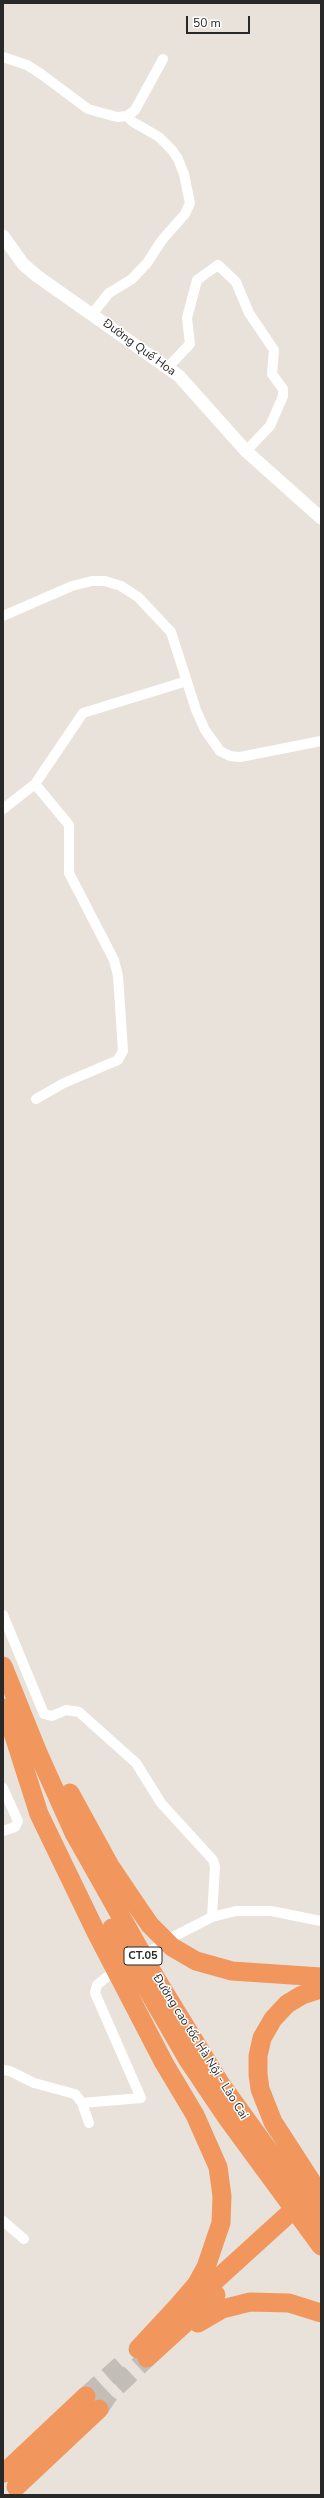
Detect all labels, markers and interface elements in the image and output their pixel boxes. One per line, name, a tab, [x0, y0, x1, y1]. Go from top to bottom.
scale bar	[188, 8, 252, 34]
text: 50 m	[193, 15, 221, 31]
street label: Đường Quế Hoa	[100, 317, 178, 379]
road number: CT.05	[124, 1947, 162, 1965]
street label: Đường cao tốc Hà Nội - Lào Cai	[149, 1972, 251, 2122]

